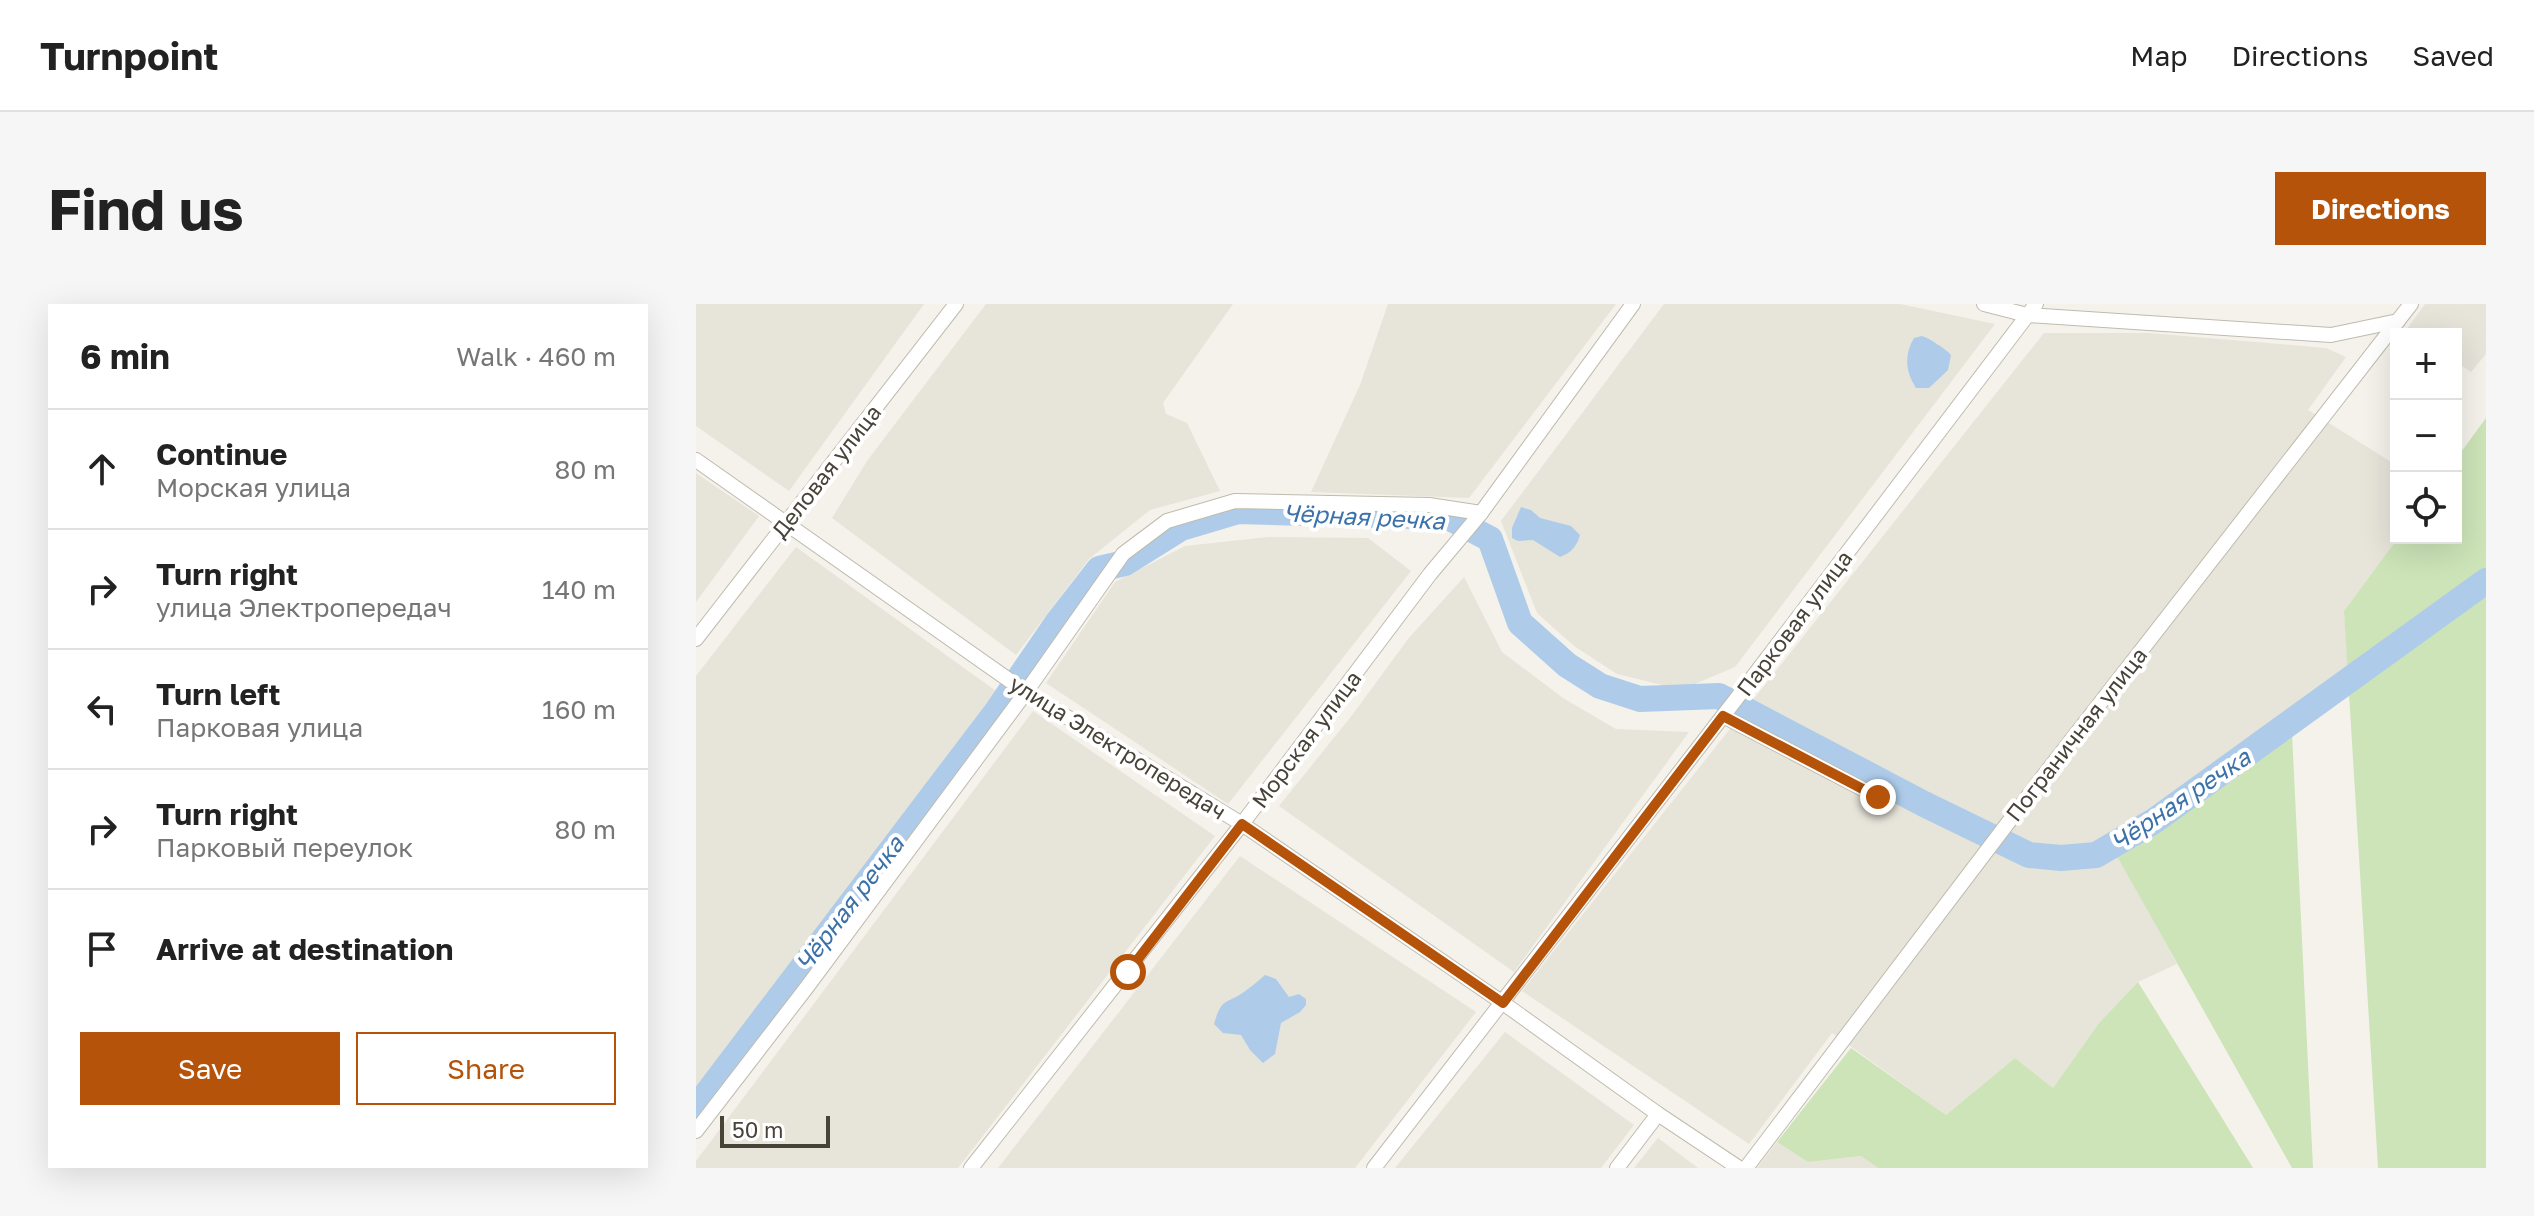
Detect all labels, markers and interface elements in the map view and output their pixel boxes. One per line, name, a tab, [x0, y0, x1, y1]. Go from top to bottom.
text: Turnpoint	[40, 33, 218, 78]
text: Map	[2130, 39, 2187, 72]
text: Directions	[2231, 39, 2368, 72]
text: Saved	[2412, 39, 2494, 72]
button: Directions	[2275, 172, 2486, 245]
text: Find us	[48, 175, 244, 242]
map controls	[2390, 328, 2462, 544]
button: +	[2390, 328, 2462, 400]
text: 6 min	[80, 336, 170, 376]
text: Walk · 460 m	[456, 341, 616, 372]
street label: Деловая улица	[766, 399, 886, 543]
button: −	[2390, 400, 2462, 472]
text: Continue	[156, 436, 287, 472]
icon: ahead	[80, 447, 124, 491]
text: 80 m	[555, 454, 616, 485]
text: Морская улица	[156, 472, 351, 503]
button: locate	[2390, 472, 2462, 544]
water label: Чёрная речка	[1282, 497, 1447, 535]
street label: Парковая улица	[1730, 545, 1858, 701]
text: Turn right	[156, 556, 298, 592]
icon: right	[80, 567, 124, 611]
text: 140 m	[542, 574, 616, 605]
text: улица Электропередач	[156, 592, 452, 623]
street label: Пограничная улица	[2000, 642, 2152, 826]
street label: Морская улица	[1246, 665, 1366, 813]
street label: улица Электропередач	[1005, 669, 1231, 825]
text: Turn left	[156, 676, 281, 712]
icon: left	[80, 687, 124, 731]
text: 160 m	[542, 694, 616, 725]
text: Парковая улица	[156, 712, 363, 743]
water label: Чёрная речка	[2105, 741, 2256, 856]
route end	[1860, 779, 1896, 815]
text: Turn right	[156, 796, 298, 832]
icon: right	[80, 807, 124, 851]
text: 80 m	[555, 814, 616, 845]
water label: Чёрная речка	[789, 829, 910, 976]
text: Парковый переулок	[156, 832, 413, 863]
icon: arrive	[80, 927, 124, 971]
text: Arrive at destination	[156, 931, 453, 967]
route start	[1110, 954, 1146, 990]
button: Save	[80, 1032, 340, 1105]
button: Share	[356, 1032, 616, 1105]
scale bar	[720, 1112, 830, 1148]
text: 50 m	[732, 1116, 783, 1143]

